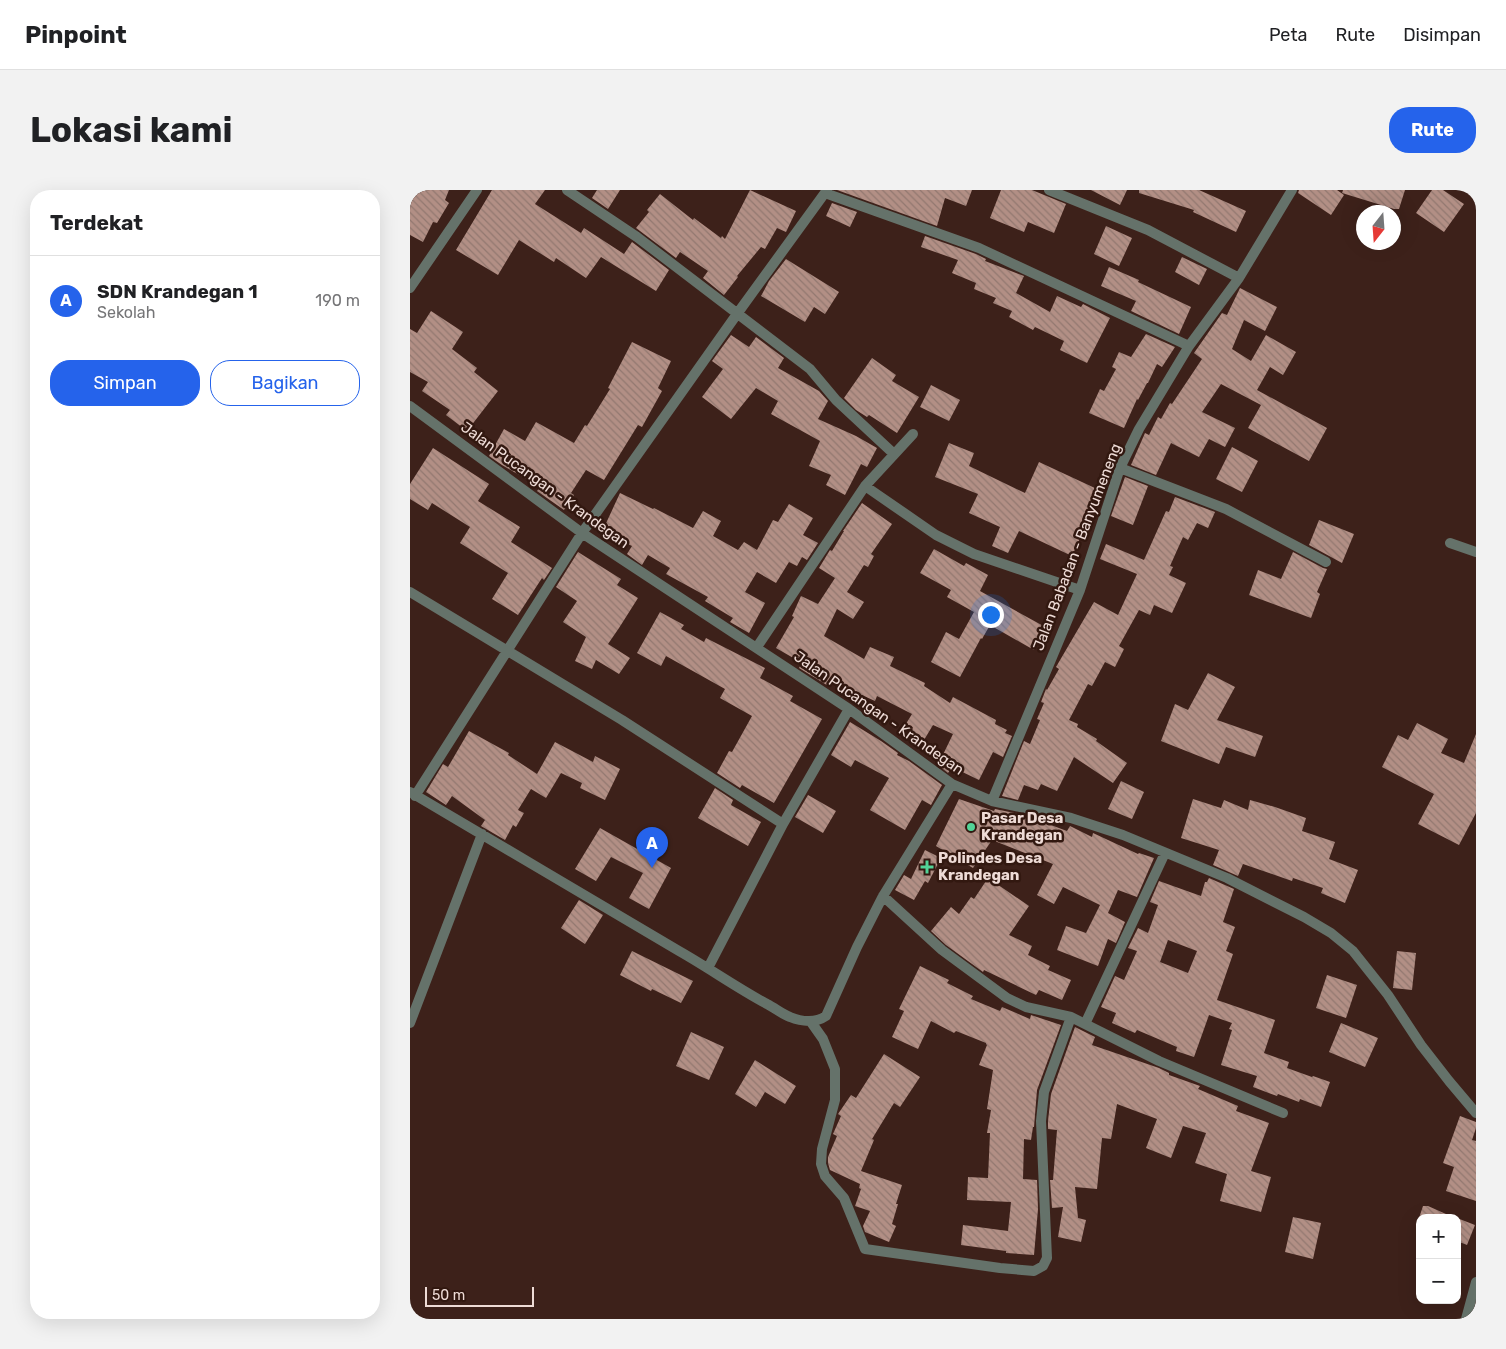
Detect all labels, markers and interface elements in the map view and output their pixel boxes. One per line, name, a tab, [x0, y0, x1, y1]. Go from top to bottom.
text: Pinpoint	[25, 21, 127, 49]
text: Peta	[1269, 24, 1307, 46]
text: Rute	[1335, 24, 1375, 46]
text: Disimpan	[1403, 24, 1481, 46]
button: Rute	[1389, 107, 1476, 153]
text: Lokasi kami	[30, 109, 233, 151]
north arrow	[1356, 205, 1401, 250]
text: Terdekat	[50, 210, 143, 235]
text: SDN Krandegan 1	[97, 280, 258, 303]
text: A	[60, 291, 72, 310]
text: 190 m	[315, 291, 360, 310]
text: Sekolah	[97, 303, 155, 322]
button: Simpan	[50, 360, 200, 406]
button: Bagikan	[210, 360, 360, 406]
street label: Jalan Pucangan - Krandegan	[457, 418, 633, 552]
street label: Jalan Babadan - Banyumeneng	[1029, 441, 1125, 653]
your location	[978, 602, 1004, 628]
street label: Jalan Pucangan - Krandegan	[791, 647, 967, 779]
place label: Pasar Desa Krandegan	[981, 809, 1064, 844]
marker: Pasar Desa Krandegan	[965, 821, 977, 833]
pin: A	[636, 827, 668, 868]
place label: Polindes Desa Krandegan	[938, 849, 1042, 884]
marker: Polindes Desa Krandegan	[920, 860, 934, 874]
map controls	[1416, 1214, 1461, 1304]
button: +	[1416, 1214, 1461, 1259]
button: −	[1416, 1259, 1461, 1304]
scale bar	[425, 1284, 534, 1307]
text: 50 m	[432, 1287, 465, 1304]

